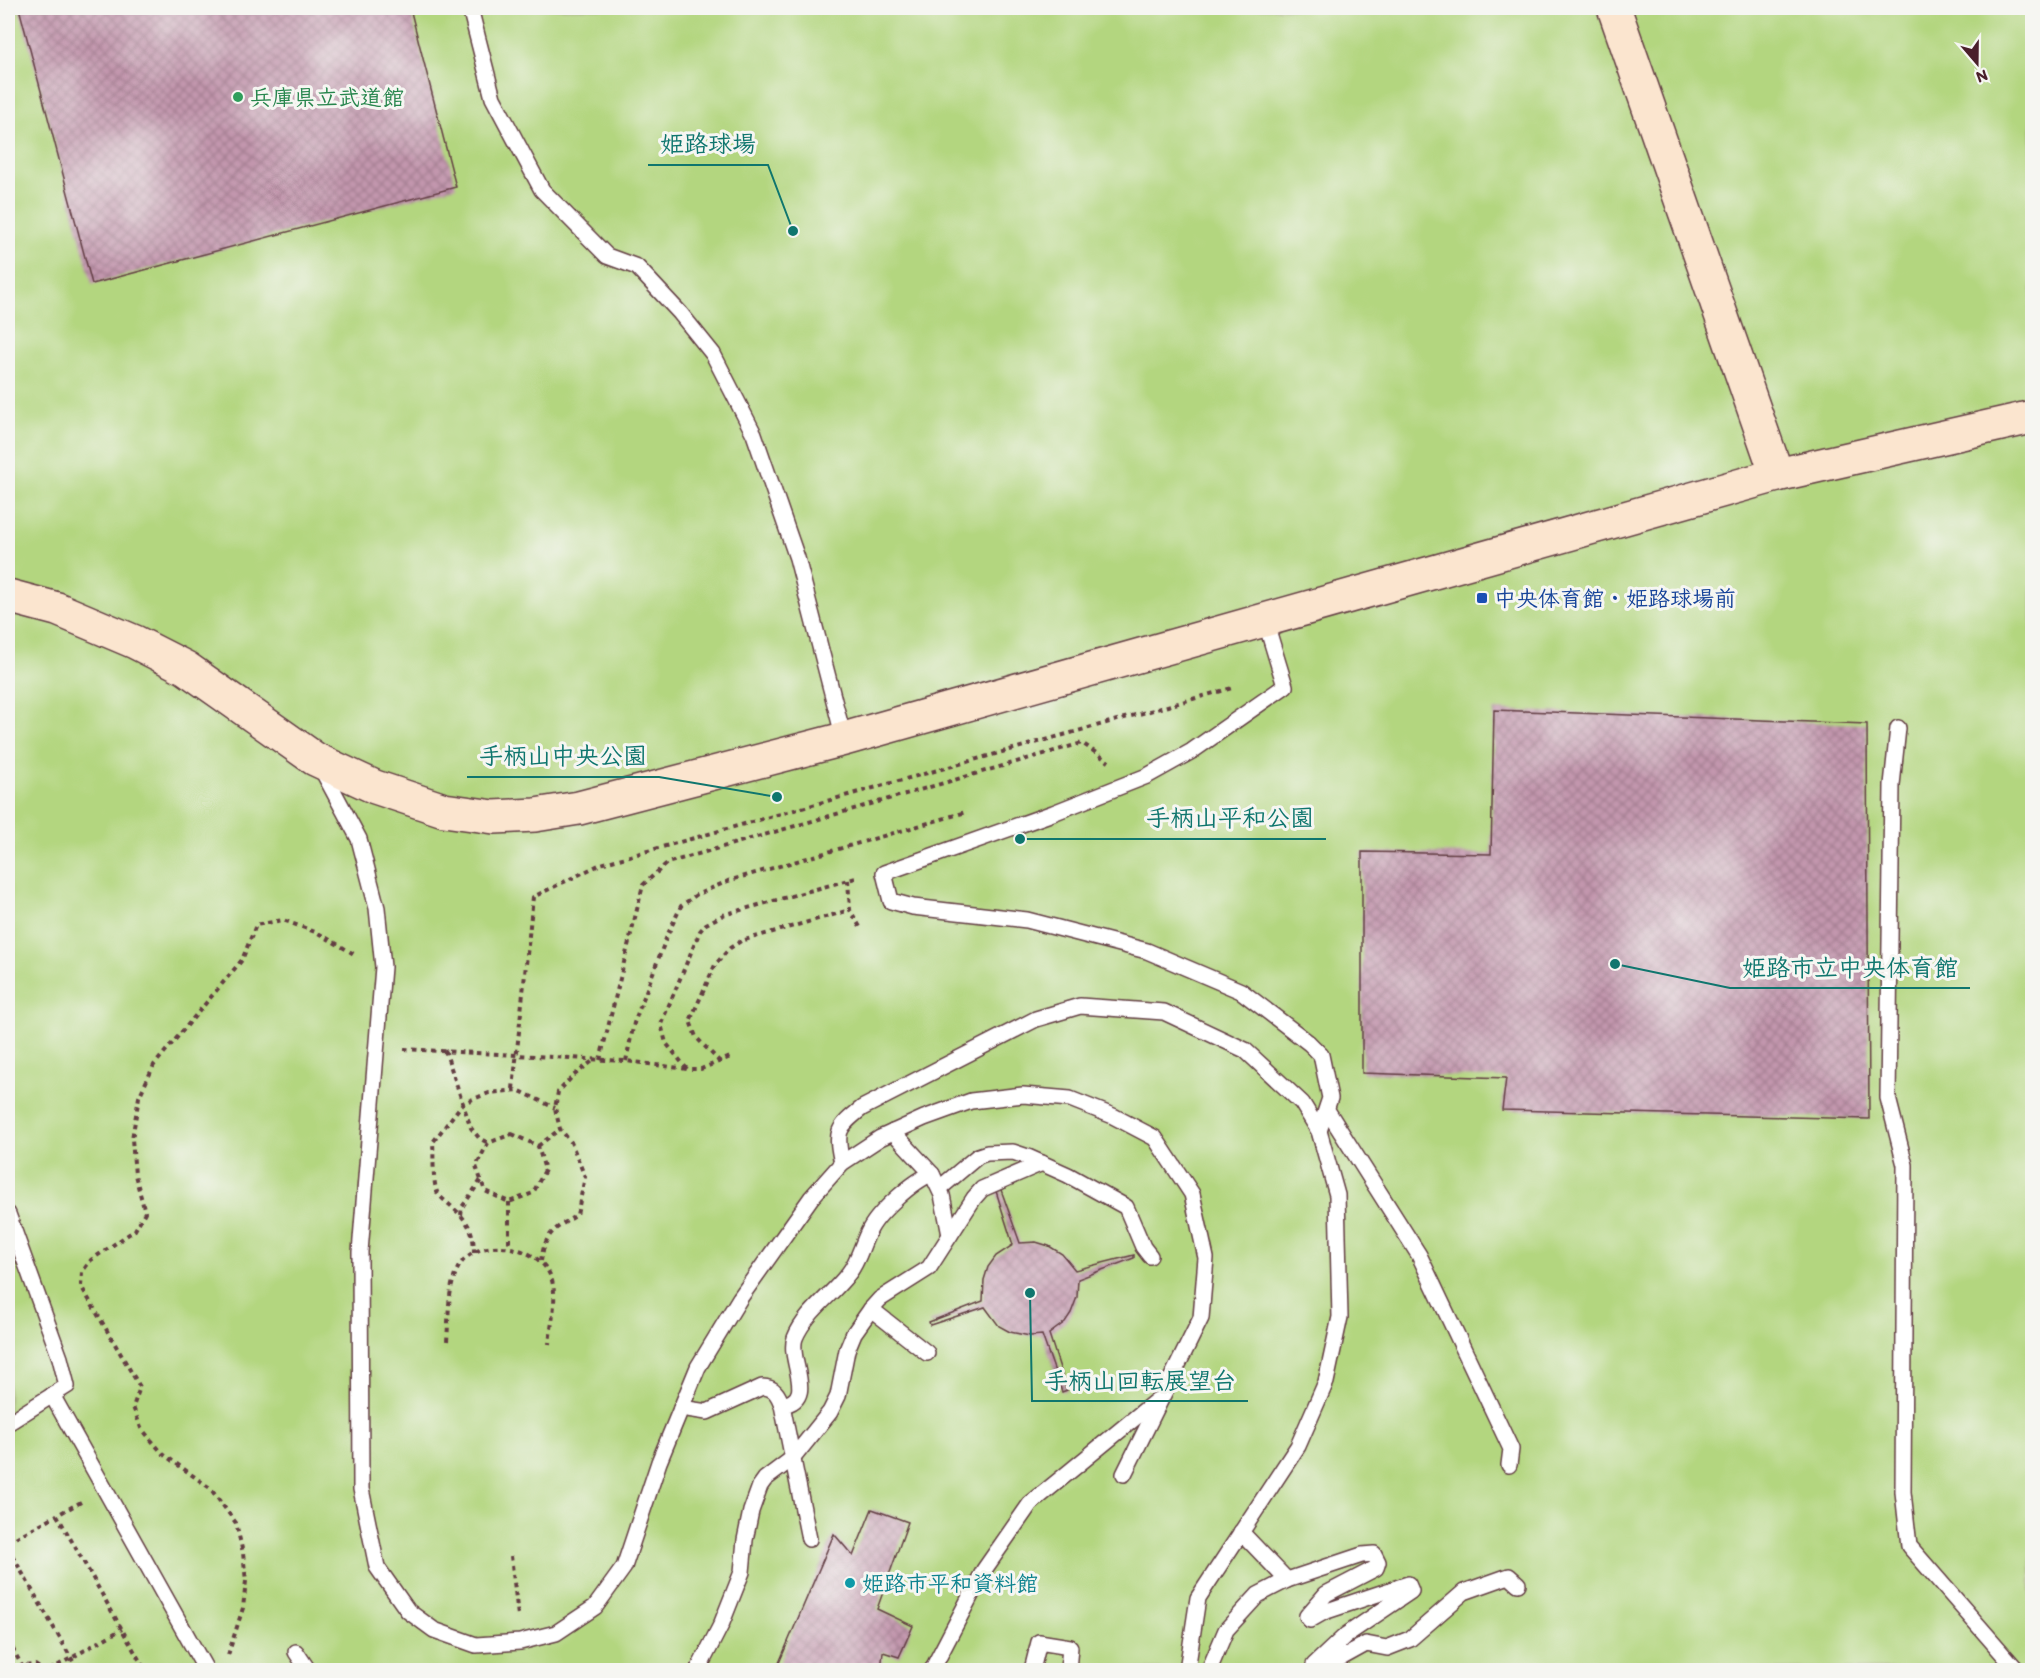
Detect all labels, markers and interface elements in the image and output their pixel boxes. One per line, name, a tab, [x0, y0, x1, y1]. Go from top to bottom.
north arrow	[1947, 33, 2007, 93]
text: N	[1974, 66, 1990, 87]
place label: 兵庫県立武道館	[250, 84, 404, 111]
marker: 兵庫県立武道館	[231, 90, 245, 104]
callout: 姫路球場	[648, 123, 768, 165]
text: 姫路球場	[660, 129, 756, 158]
place label: 中央体育館・姫路球場前	[1494, 585, 1736, 612]
marker: 中央体育館・姫路球場前	[1475, 591, 1489, 605]
callout: 手柄山中央公園	[467, 735, 659, 777]
text: 手柄山中央公園	[479, 741, 647, 770]
callout: 手柄山平和公園	[1134, 797, 1326, 839]
text: 手柄山平和公園	[1146, 803, 1314, 832]
callout: 姫路市立中央体育館	[1730, 946, 1970, 988]
text: 姫路市立中央体育館	[1742, 953, 1958, 982]
callout: 手柄山回転展望台	[1032, 1359, 1248, 1401]
text: 手柄山回転展望台	[1044, 1366, 1236, 1395]
place label: 姫路市平和資料館	[862, 1570, 1038, 1597]
marker: 姫路市平和資料館	[843, 1576, 857, 1590]

